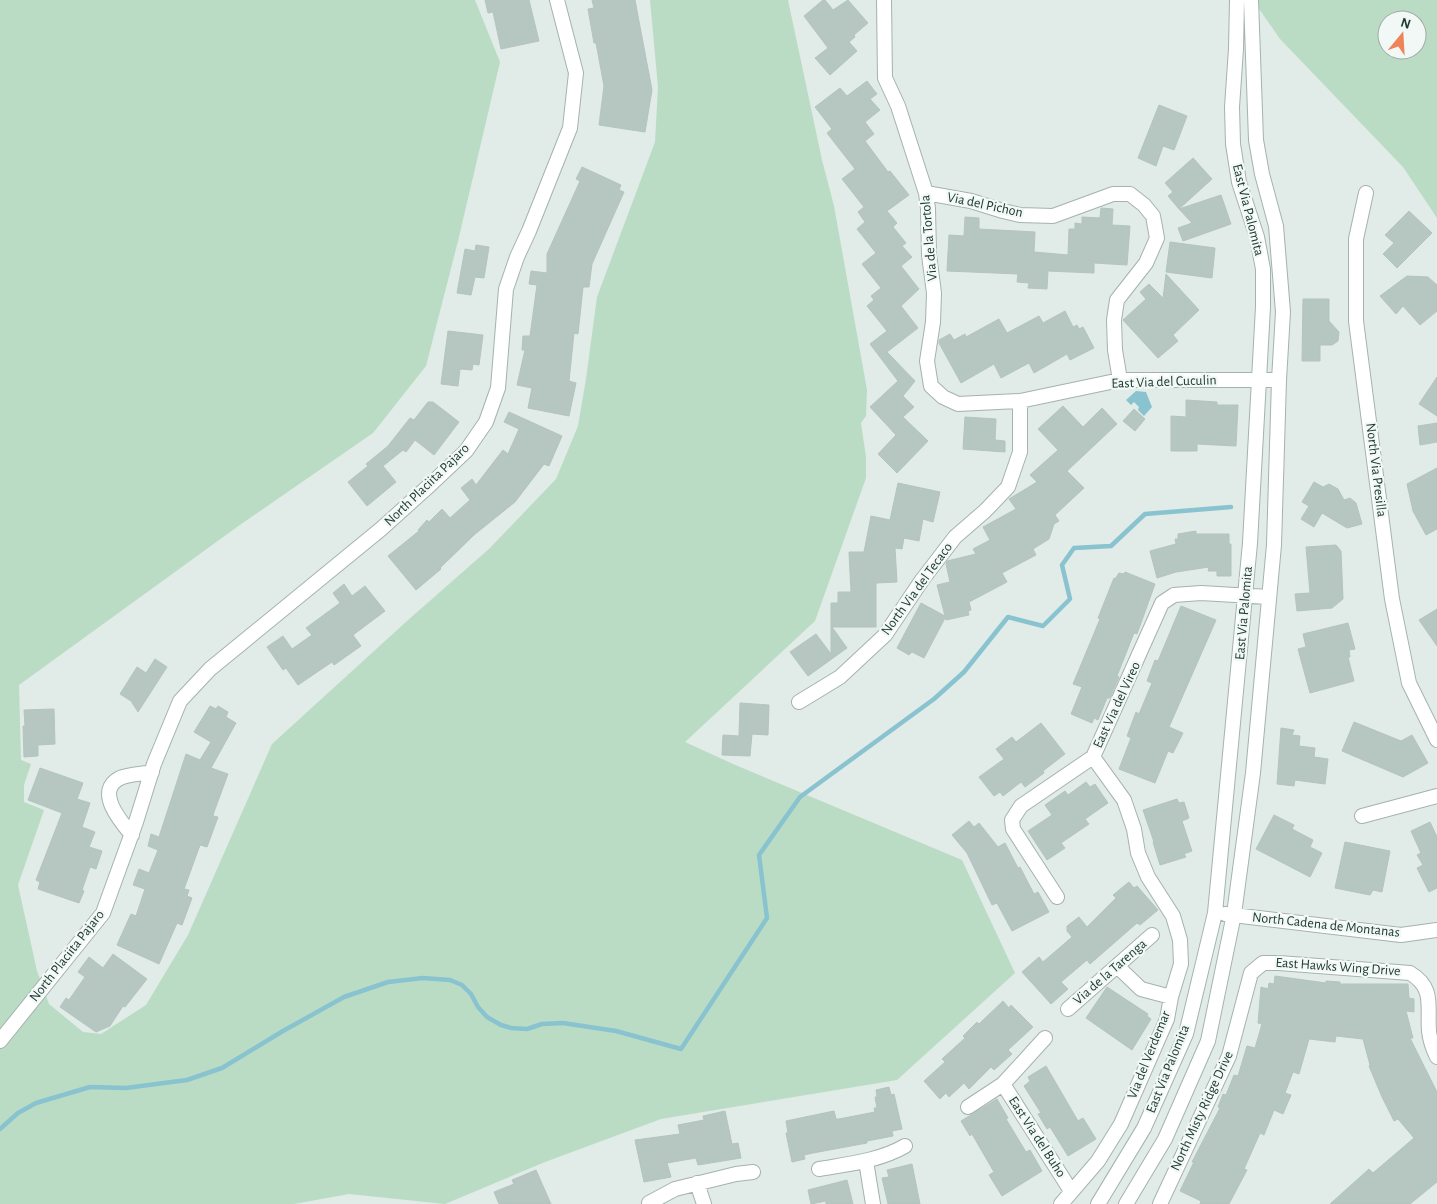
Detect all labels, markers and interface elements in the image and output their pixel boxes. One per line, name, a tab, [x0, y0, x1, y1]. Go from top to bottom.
north arrow	[1377, 10, 1427, 60]
text: N	[1399, 15, 1413, 32]
street label: East Via Palomita	[1230, 163, 1266, 258]
street label: Via del Pichon	[946, 190, 1024, 220]
street label: Via de la Tortola	[918, 194, 940, 282]
street label: East Via del Cuculin	[1111, 373, 1217, 391]
street label: North Via Presilla	[1363, 422, 1389, 518]
street label: North Placiita Pajaro	[382, 441, 472, 529]
street label: North Via del Tecaco	[879, 540, 955, 638]
street label: East Via Palomita	[1233, 565, 1255, 660]
street label: East Via del Vireo	[1091, 660, 1143, 750]
street label: North Placiita Pajaro	[27, 907, 107, 1004]
street label: North Cadena de Montanas	[1251, 910, 1401, 940]
street label: Via de la Tarenga	[1071, 936, 1150, 1007]
street label: East Hawks Wing Drive	[1275, 956, 1401, 978]
street label: Via del Verdemar	[1125, 1009, 1173, 1101]
street label: East Via Palomita	[1144, 1022, 1192, 1115]
street label: North Misty Ridge Drive	[1168, 1049, 1236, 1173]
street label: East Via del Buho	[1006, 1094, 1068, 1180]

